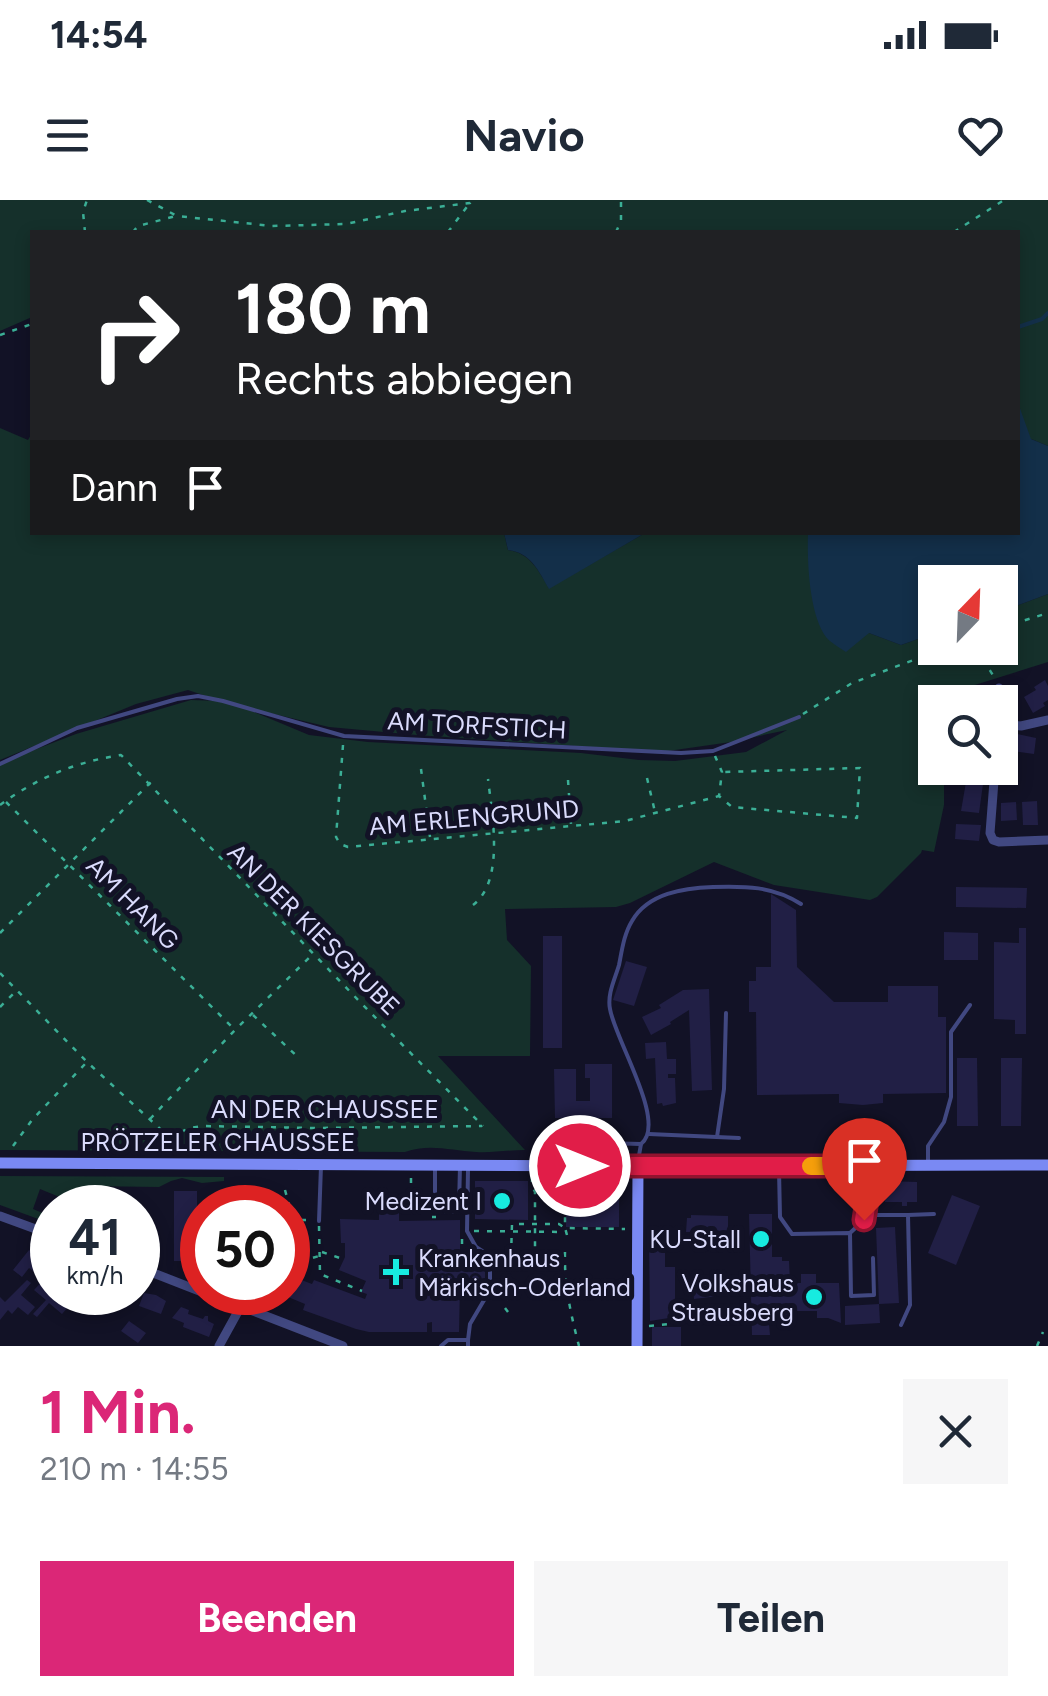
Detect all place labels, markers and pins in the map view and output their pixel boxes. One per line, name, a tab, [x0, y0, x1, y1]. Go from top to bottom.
pin	[822, 1118, 907, 1221]
place label: Medizent I	[364, 1186, 482, 1216]
marker: Medizent I	[491, 1190, 513, 1212]
place label: KU-Stall	[649, 1224, 741, 1254]
marker: KU-Stall	[750, 1228, 772, 1250]
place label: Krankenhaus Märkisch-Oderland	[418, 1243, 631, 1302]
marker: Krankenhaus Märkisch-Oderland	[383, 1259, 409, 1285]
place label: Volkshaus Strausberg	[671, 1268, 794, 1327]
marker: Volkshaus Strausberg	[803, 1286, 825, 1308]

